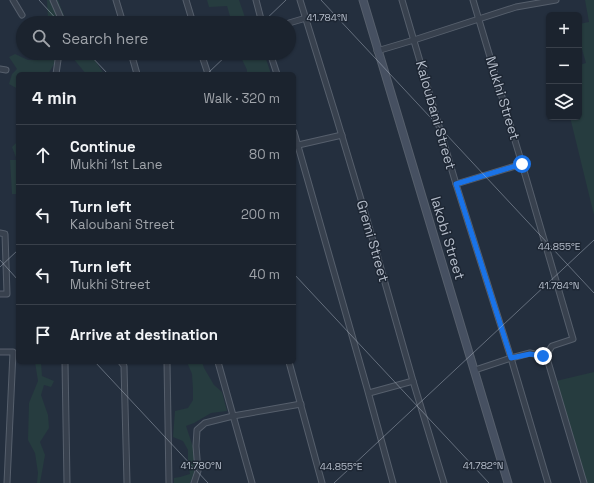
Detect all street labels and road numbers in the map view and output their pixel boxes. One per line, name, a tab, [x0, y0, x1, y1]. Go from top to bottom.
street label: Mukhi Street	[482, 54, 524, 142]
street label: Kaloubani Street	[412, 58, 460, 172]
street label: Iakobi Street	[427, 194, 469, 282]
street label: Gremi Street	[353, 198, 393, 284]

